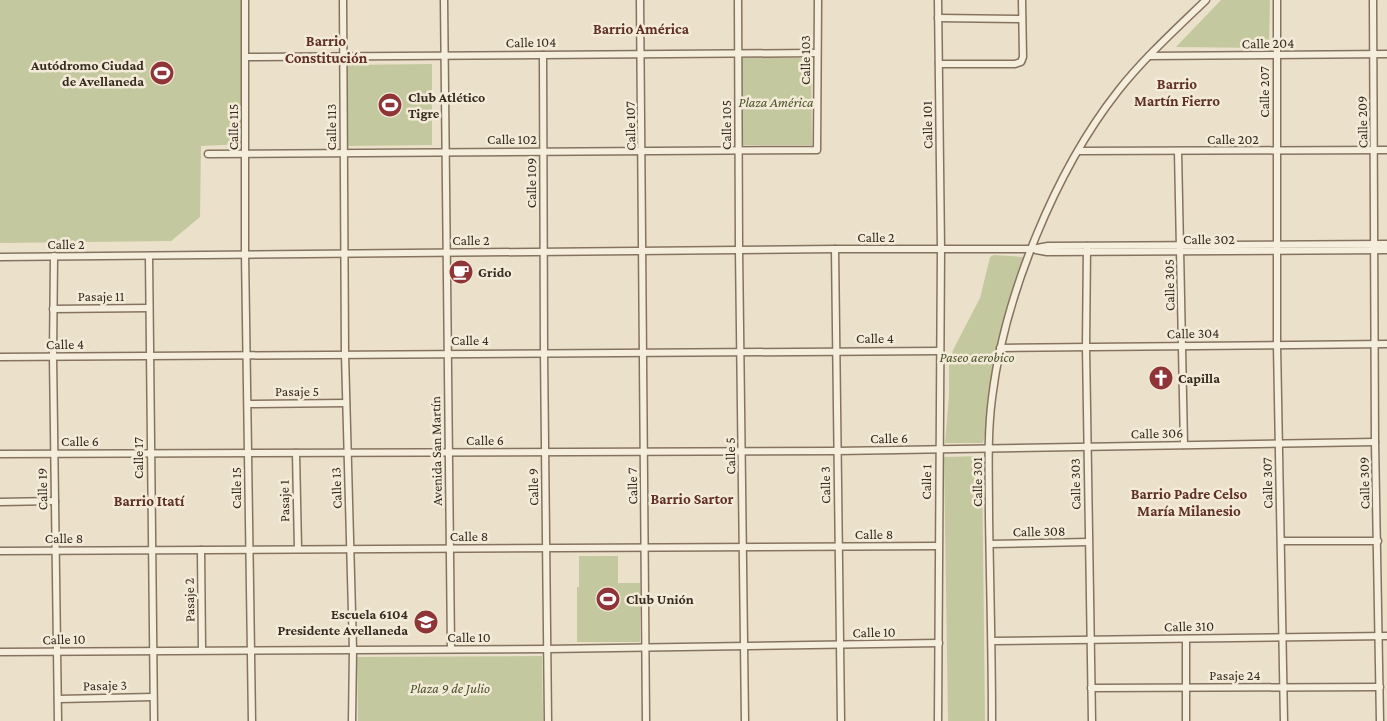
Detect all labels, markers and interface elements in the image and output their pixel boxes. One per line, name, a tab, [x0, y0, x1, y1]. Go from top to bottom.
district label: Barrio América	[593, 21, 690, 37]
district label: Barrio Constitución	[285, 33, 368, 66]
street label: Calle 104	[506, 34, 556, 50]
street label: Calle 103	[797, 35, 813, 85]
street label: Calle 204	[1242, 35, 1294, 51]
place label: Autódromo Ciudad de Avellaneda	[30, 57, 144, 89]
sports icon: Autódromo Ciudad de Avellaneda	[149, 60, 175, 86]
street label: Calle 207	[1256, 66, 1272, 118]
district label: Barrio Martín Fierro	[1134, 76, 1220, 109]
place label: Club Atlético Tigre	[408, 89, 485, 121]
sports icon: Club Atlético Tigre	[377, 92, 403, 118]
park label: Plaza América	[738, 94, 814, 110]
street label: Calle 209	[1354, 96, 1370, 148]
street label: Calle 105	[718, 100, 734, 150]
street label: Calle 107	[622, 101, 638, 151]
street label: Calle 101	[919, 101, 935, 149]
street label: Calle 115	[225, 104, 241, 150]
street label: Calle 113	[323, 104, 339, 150]
street label: Calle 102	[487, 131, 537, 147]
street label: Calle 202	[1207, 131, 1259, 147]
street label: Calle 109	[523, 158, 539, 208]
street label: Calle 2	[857, 229, 895, 245]
street label: Calle 302	[1183, 231, 1235, 247]
street label: Calle 2	[452, 232, 490, 248]
street label: Calle 2	[47, 236, 85, 252]
cafe icon: Grido	[448, 259, 474, 285]
street label: Calle 305	[1161, 259, 1177, 311]
place label: Grido	[478, 264, 512, 280]
street label: Pasaje 11	[78, 288, 125, 305]
street label: Calle 304	[1167, 325, 1219, 341]
street label: Calle 4	[856, 330, 894, 346]
street label: Calle 4	[451, 332, 489, 348]
street label: Calle 4	[46, 336, 84, 352]
park label: Paseo aerobico	[940, 349, 1015, 365]
church icon: Capilla	[1148, 365, 1174, 391]
place label: Capilla	[1178, 370, 1220, 386]
street label: Pasaje 5	[275, 383, 319, 400]
street label: Avenida San Martín	[427, 395, 445, 506]
street label: Calle 306	[1131, 425, 1183, 441]
street label: Calle 6	[870, 430, 908, 446]
street label: Calle 6	[466, 432, 504, 448]
street label: Calle 6	[61, 433, 99, 449]
street label: Calle 17	[130, 437, 146, 479]
street label: Calle 5	[722, 437, 738, 475]
street label: Calle 301	[969, 457, 985, 507]
street label: Calle 307	[1259, 457, 1275, 509]
street label: Calle 309	[1356, 457, 1372, 509]
street label: Calle 303	[1067, 458, 1083, 510]
street label: Calle 1	[918, 464, 934, 500]
street label: Calle 3	[817, 466, 833, 504]
street label: Calle 15	[228, 467, 244, 509]
street label: Calle 13	[327, 467, 345, 509]
street label: Calle 7	[624, 467, 640, 505]
street label: Calle 19	[34, 468, 50, 510]
street label: Calle 9	[525, 468, 541, 506]
street label: Pasaje 1	[276, 479, 293, 522]
district label: Barrio Padre Celso María Milanesio	[1131, 486, 1247, 519]
district label: Barrio Sartor	[650, 491, 734, 507]
district label: Barrio Itatí	[114, 493, 185, 509]
street label: Calle 308	[1012, 523, 1066, 539]
street label: Calle 8	[855, 526, 893, 542]
street label: Calle 8	[450, 528, 488, 544]
street label: Calle 8	[45, 530, 83, 546]
street label: Pasaje 2	[181, 577, 198, 622]
sports icon: Club Unión	[595, 586, 621, 612]
place label: Club Unión	[626, 591, 694, 607]
place label: Escuela 6104 Presidente Avellaneda	[277, 606, 408, 638]
school or university icon: Escuela 6104 Presidente Avellaneda	[413, 609, 439, 635]
street label: Calle 310	[1164, 618, 1214, 634]
street label: Calle 10	[852, 624, 896, 640]
street label: Calle 10	[447, 629, 491, 645]
street label: Calle 10	[42, 631, 86, 647]
street label: Pasaje 24	[1209, 667, 1261, 684]
street label: Pasaje 3	[83, 677, 127, 694]
park label: Plaza 9 de Julio	[410, 680, 490, 696]

